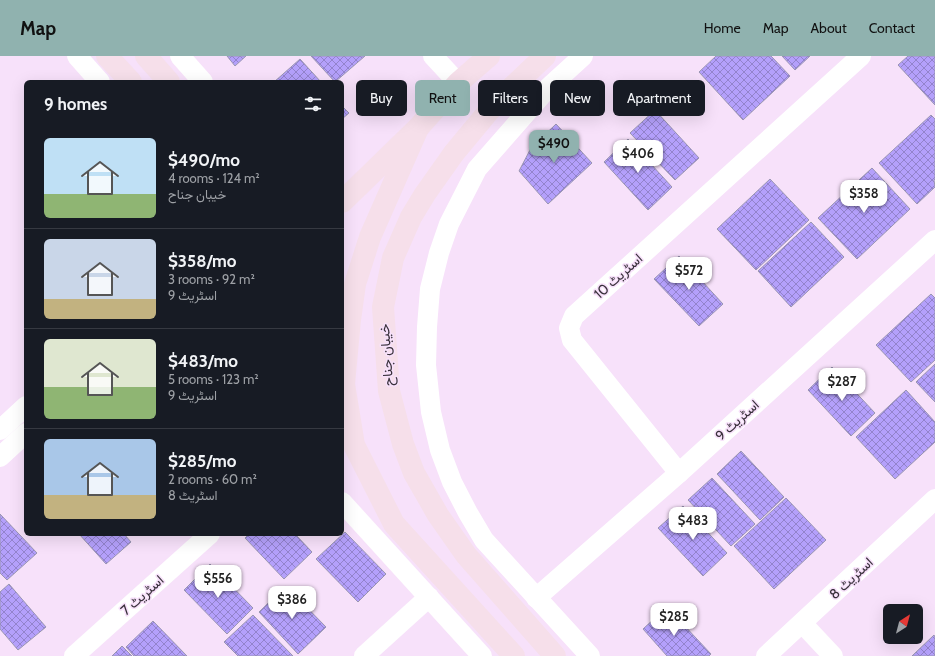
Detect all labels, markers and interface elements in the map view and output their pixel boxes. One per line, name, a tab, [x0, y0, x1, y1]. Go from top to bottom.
text: Map	[20, 17, 56, 40]
text: Home	[704, 19, 741, 37]
text: Map	[763, 19, 788, 37]
text: About	[810, 19, 847, 37]
text: Contact	[869, 19, 915, 37]
chip: Buy	[356, 80, 407, 116]
chip: Rent	[415, 80, 470, 116]
chip: Filters	[478, 80, 542, 116]
chip: New	[550, 80, 605, 116]
chip: Apartment	[613, 80, 705, 116]
icon: filters	[302, 93, 324, 115]
text: 9 homes	[44, 94, 107, 114]
pin: $490	[530, 130, 578, 164]
text: $490	[538, 135, 570, 151]
pin: $406	[614, 140, 662, 174]
text: $406	[622, 145, 654, 161]
text: $490/mo	[168, 150, 240, 170]
icon: home	[76, 154, 124, 202]
text: 4 rooms · 124 m²	[168, 170, 260, 186]
pin: $358	[840, 180, 888, 214]
text: $358	[849, 185, 879, 201]
text: خیبان جناح	[168, 186, 226, 202]
street label: اسٹریٹ 10	[590, 249, 646, 303]
text: $358/mo	[168, 251, 237, 271]
icon: home	[76, 255, 124, 303]
pin: $572	[665, 257, 713, 291]
text: $572	[675, 262, 703, 278]
text: 3 rooms · 92 m²	[168, 271, 255, 287]
text: اسٹریٹ 9	[168, 287, 217, 303]
street label: خیبان جناح	[375, 323, 399, 387]
text: $483/mo	[168, 351, 238, 371]
icon: home	[76, 355, 124, 403]
pin: $287	[818, 368, 866, 402]
text: 5 rooms · 123 m²	[168, 371, 259, 387]
text: $287	[828, 373, 856, 389]
text: اسٹریٹ 9	[168, 387, 217, 403]
street label: اسٹریٹ 9	[711, 396, 763, 444]
text: $285/mo	[168, 451, 236, 471]
icon: home	[76, 455, 124, 503]
text: 2 rooms · 60 m²	[168, 471, 257, 487]
text: اسٹریٹ 8	[168, 487, 218, 503]
pin: $483	[669, 507, 717, 541]
text: $483	[678, 512, 708, 528]
street label: اسٹریٹ 8	[825, 553, 877, 603]
pin: $556	[194, 565, 242, 599]
text: $556	[204, 570, 232, 586]
street label: اسٹریٹ 7	[117, 571, 167, 619]
pin: $386	[268, 586, 316, 620]
text: $386	[277, 591, 307, 607]
pin: $285	[650, 603, 698, 637]
north arrow	[883, 604, 923, 644]
map controls	[883, 604, 923, 644]
text: $285	[659, 608, 689, 624]

